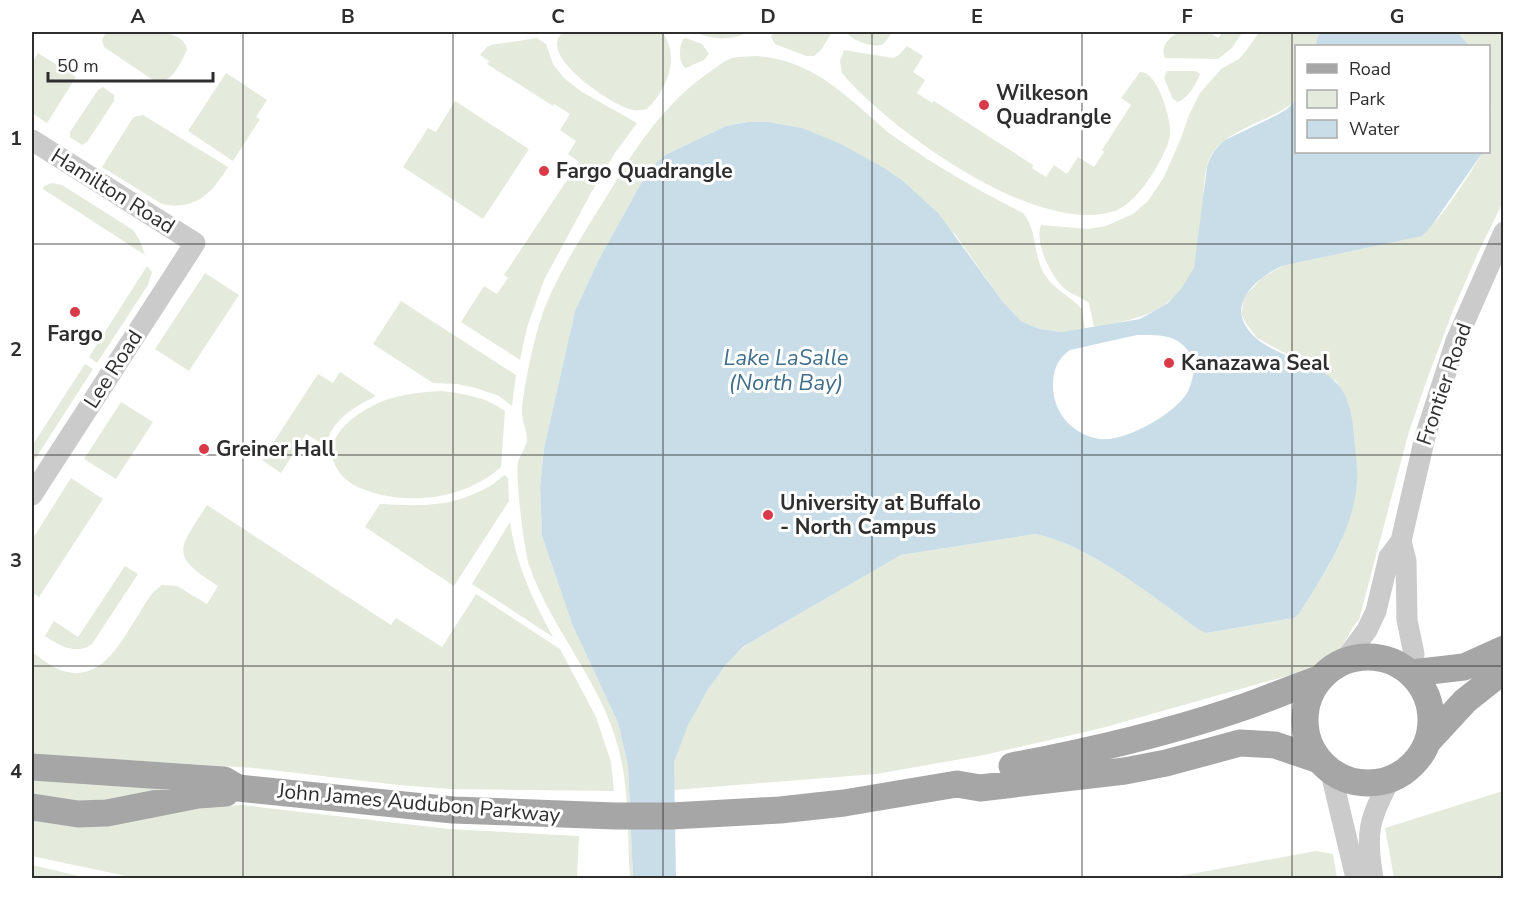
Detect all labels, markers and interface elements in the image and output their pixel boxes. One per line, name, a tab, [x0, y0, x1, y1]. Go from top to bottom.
text: A	[131, 3, 146, 30]
text: B	[341, 3, 355, 30]
text: C	[551, 3, 565, 30]
text: D	[760, 3, 776, 30]
text: E	[971, 3, 983, 30]
text: F	[1181, 3, 1193, 30]
text: G	[1390, 3, 1404, 30]
scale bar	[48, 45, 213, 83]
legend	[1295, 45, 1490, 153]
text: 50 m	[57, 54, 99, 78]
text: Road	[1349, 57, 1391, 81]
place label: Wilkeson Quadrangle	[996, 79, 1111, 131]
text: Park	[1349, 87, 1386, 111]
marker: Wilkeson Quadrangle	[977, 98, 991, 112]
text: Water	[1349, 117, 1400, 141]
text: 1	[10, 125, 22, 152]
street label: Hamilton Road	[46, 142, 180, 240]
place label: Fargo Quadrangle	[556, 157, 733, 185]
marker: Fargo Quadrangle	[537, 164, 551, 178]
marker: Fargo	[68, 305, 82, 319]
street label: Frontier Road	[1410, 319, 1478, 449]
place label: Fargo	[47, 320, 103, 348]
street label: Lee Road	[77, 325, 149, 413]
text: 2	[10, 336, 22, 363]
water label: Lake LaSalle (North Bay)	[723, 343, 849, 398]
place label: Kanazawa Seal	[1181, 349, 1329, 377]
marker: Kanazawa Seal	[1162, 356, 1176, 370]
place label: Greiner Hall	[216, 435, 335, 463]
marker: Greiner Hall	[197, 442, 211, 456]
place label: University at Buffalo - North Campus	[780, 489, 981, 541]
marker: University at Buffalo - North Campus	[761, 508, 775, 522]
text: 3	[10, 547, 22, 574]
text: 4	[10, 758, 22, 785]
street label: John James Audubon Parkway	[276, 777, 562, 829]

